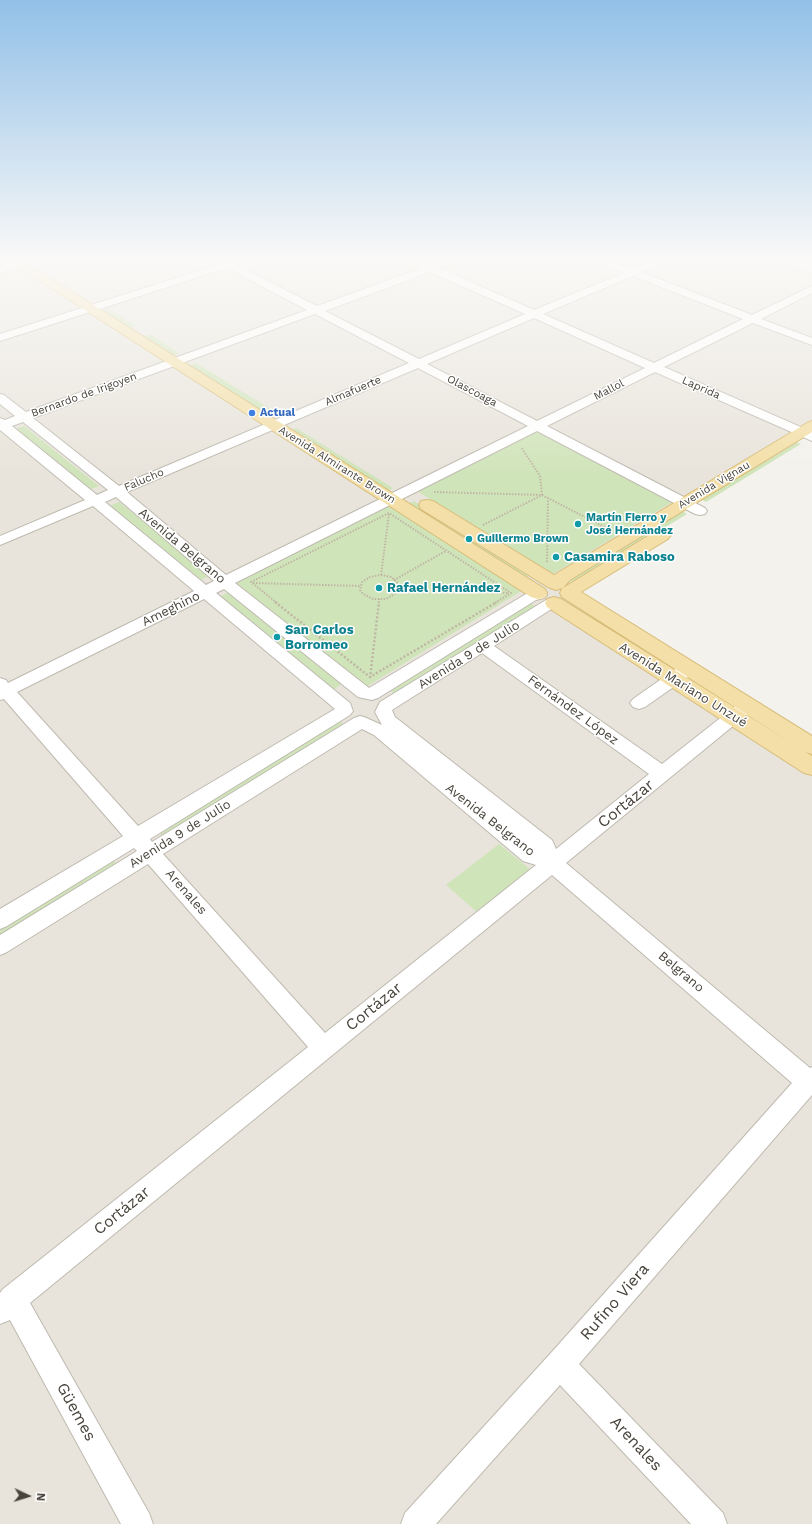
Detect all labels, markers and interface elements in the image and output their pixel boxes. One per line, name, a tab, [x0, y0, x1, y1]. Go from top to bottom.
street label: Bernardo de Irigoyen	[29, 370, 139, 420]
street label: Olascoaga	[445, 372, 499, 410]
street label: Almafuerte	[323, 373, 383, 409]
street label: Laprida	[680, 374, 722, 402]
street label: Mallol	[592, 377, 626, 403]
place label: Actual	[260, 406, 295, 420]
marker: Actual	[247, 408, 257, 418]
street label: Avenida Almirante Brown	[276, 423, 398, 507]
street label: Avenida Vignau	[676, 458, 752, 512]
street label: Falucho	[122, 466, 166, 494]
street label: Avenida Belgrano	[135, 505, 229, 587]
place label: Martín Fierro y José Hernández	[586, 511, 673, 537]
marker: Martín Fierro y José Hernández	[573, 519, 583, 529]
place label: Guillermo Brown	[477, 532, 569, 546]
marker: Guillermo Brown	[464, 534, 474, 544]
place label: Casamira Raboso	[564, 549, 675, 565]
marker: Casamira Raboso	[551, 552, 561, 562]
place label: Rafael Hernández	[387, 580, 500, 596]
marker: Rafael Hernández	[374, 583, 384, 593]
street label: Ameghino	[139, 588, 203, 630]
street label: Avenida 9 de Julio	[415, 617, 523, 693]
place label: San Carlos Borromeo	[285, 622, 354, 653]
marker: San Carlos Borromeo	[272, 632, 282, 642]
street label: Avenida Mariano Unzué	[616, 639, 750, 731]
street label: Fernández López	[525, 672, 621, 748]
street label: Cortázar	[594, 776, 658, 832]
street label: Avenida Belgrano	[442, 780, 538, 860]
street label: Avenida 9 de Julio	[126, 796, 234, 872]
street label: Arenales	[162, 866, 210, 918]
street label: Belgrano	[655, 948, 707, 996]
street label: Cortázar	[342, 979, 406, 1035]
street label: Cortázar	[90, 1183, 154, 1239]
street label: Rufino Viera	[577, 1260, 653, 1344]
street label: Güemes	[52, 1380, 100, 1444]
street label: Arenales	[606, 1413, 666, 1475]
north arrow	[8, 1476, 48, 1516]
text: N	[34, 1492, 47, 1501]

